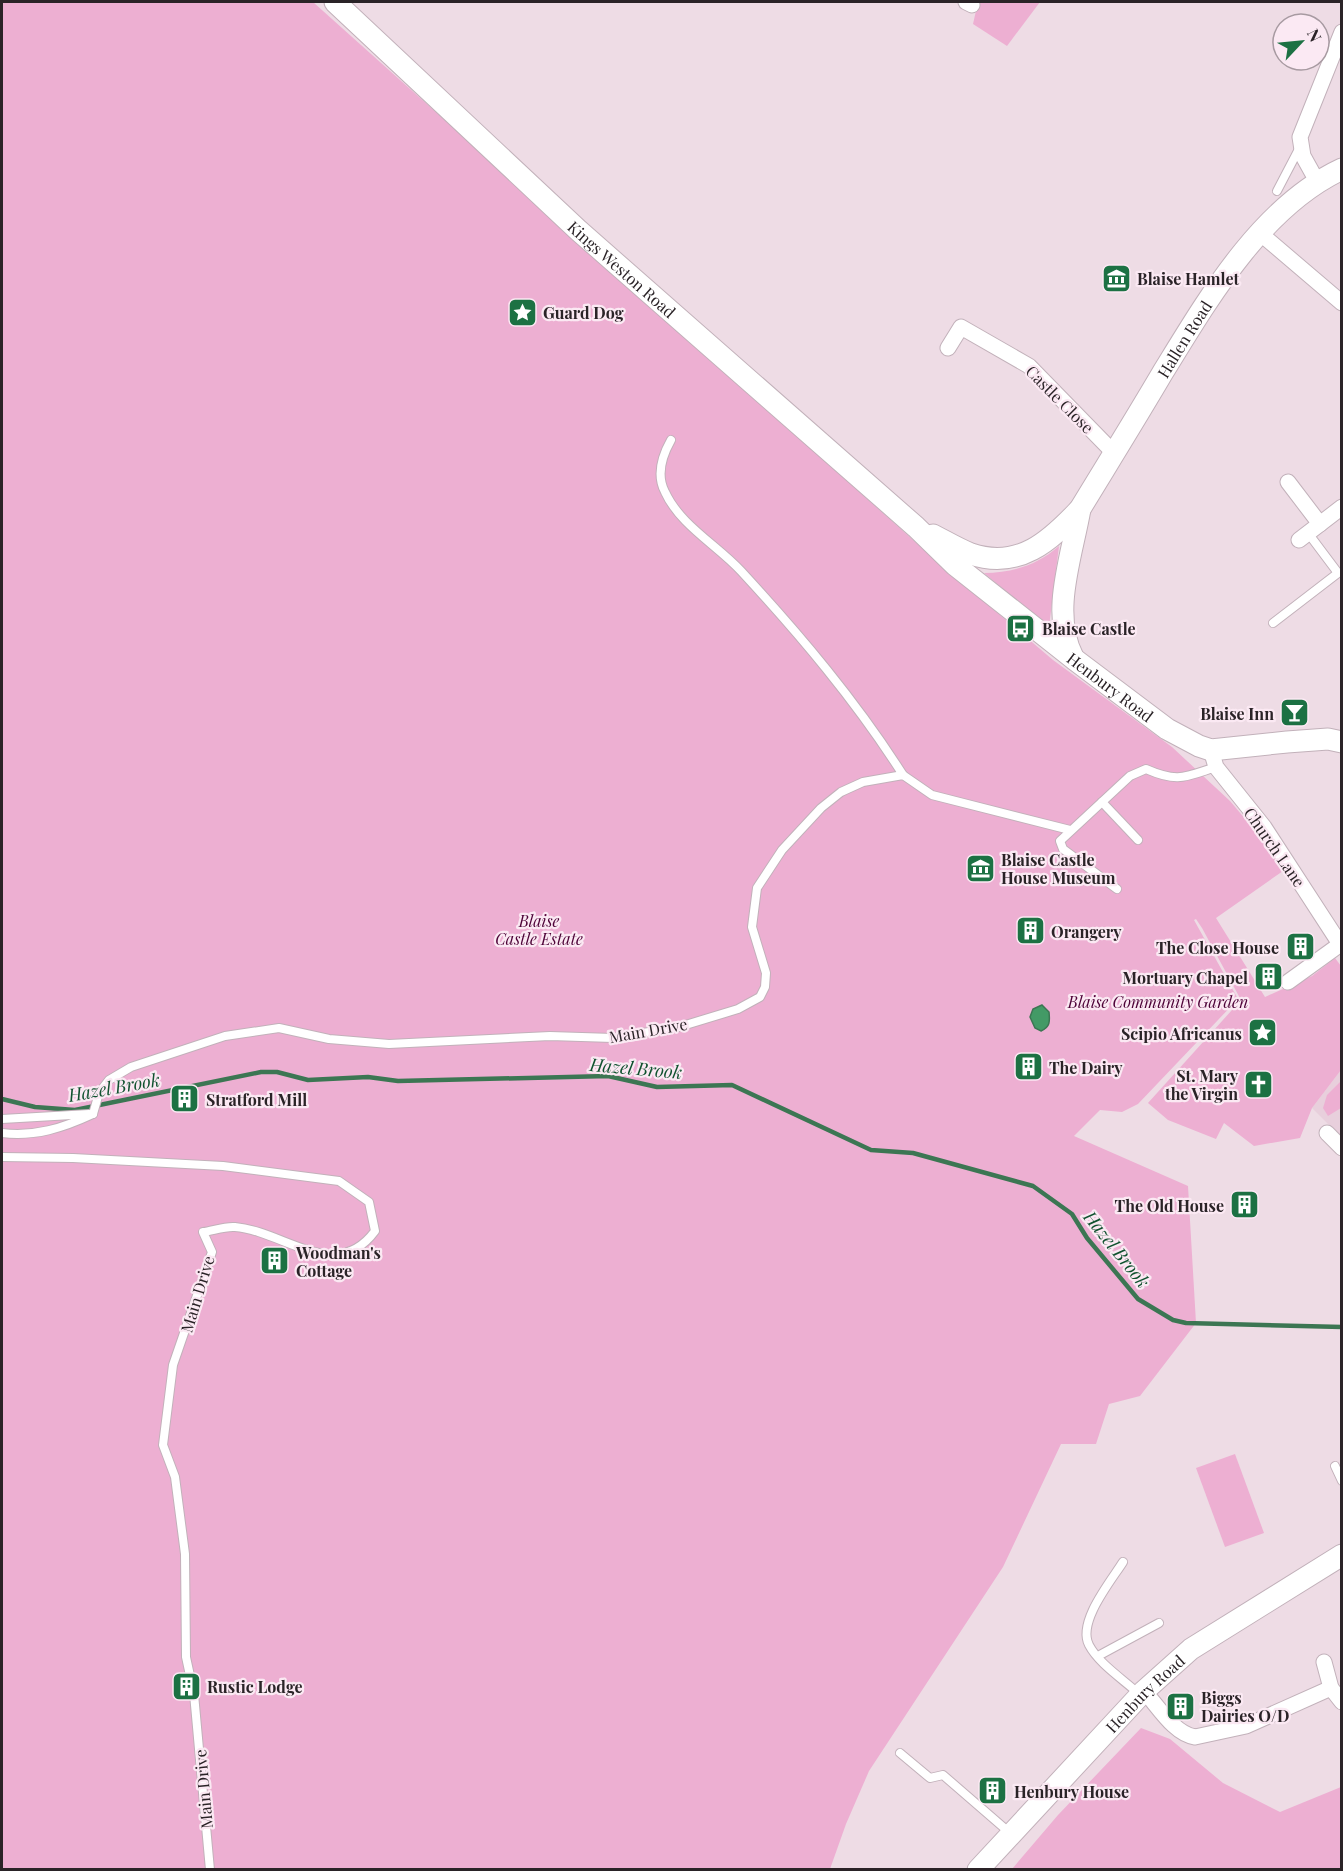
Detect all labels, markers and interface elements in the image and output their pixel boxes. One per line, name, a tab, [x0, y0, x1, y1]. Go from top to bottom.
north arrow	[1271, 12, 1331, 72]
text: N	[1303, 25, 1327, 45]
street label: Kings Weston Road	[564, 216, 680, 322]
museum icon: Blaise Hamlet	[1100, 262, 1132, 294]
place label: Blaise Hamlet	[1137, 268, 1239, 289]
place icon: Guard Dog	[506, 296, 538, 328]
street label: Hallen Road	[1152, 296, 1216, 381]
place label: Guard Dog	[543, 302, 624, 323]
street label: Castle Close	[1022, 361, 1098, 437]
bus stop icon: Blaise Castle	[1005, 612, 1037, 644]
place label: Blaise Castle	[1042, 618, 1136, 639]
street label: Henbury Road	[1063, 647, 1158, 726]
bar icon: Blaise Inn	[1279, 697, 1311, 729]
place label: Blaise Inn	[1200, 703, 1274, 724]
street label: Church Lane	[1240, 803, 1310, 891]
place label: Blaise Castle House Museum	[1001, 849, 1116, 888]
museum icon: Blaise Castle House Museum	[964, 852, 996, 884]
park label: Blaise Castle Estate	[495, 910, 583, 949]
building icon: Orangery	[1014, 915, 1046, 947]
place label: Orangery	[1051, 921, 1122, 942]
building icon: The Close House	[1284, 931, 1316, 963]
place label: The Close House	[1156, 937, 1279, 958]
building icon: Mortuary Chapel	[1253, 961, 1285, 993]
place label: Mortuary Chapel	[1122, 967, 1248, 988]
park label: Blaise Community Garden	[1067, 991, 1248, 1012]
street label: Main Drive	[607, 1013, 689, 1047]
place icon: Scipio Africanus	[1247, 1017, 1279, 1049]
place label: Scipio Africanus	[1121, 1023, 1242, 1044]
building icon: The Dairy	[1012, 1051, 1044, 1083]
water label: Hazel Brook	[588, 1052, 683, 1084]
place label: The Dairy	[1049, 1057, 1123, 1078]
place label: St. Mary the Virgin	[1164, 1065, 1239, 1104]
water label: Hazel Brook	[65, 1067, 162, 1107]
church icon: St. Mary the Virgin	[1243, 1068, 1275, 1100]
building icon: Stratford Mill	[169, 1083, 201, 1115]
place label: Stratford Mill	[206, 1089, 307, 1110]
building icon: The Old House	[1229, 1189, 1261, 1221]
place label: The Old House	[1115, 1195, 1224, 1216]
water label: Hazel Brook	[1078, 1205, 1155, 1293]
place label: Woodman's Cottage	[295, 1242, 381, 1281]
building icon: Woodman's Cottage	[259, 1245, 291, 1277]
street label: Main Drive	[175, 1253, 219, 1335]
street label: Henbury Road	[1101, 1650, 1189, 1737]
building icon: Rustic Lodge	[170, 1670, 202, 1702]
place label: Rustic Lodge	[207, 1676, 303, 1697]
place label: Biggs Dairies O/D	[1201, 1687, 1289, 1726]
building icon: Biggs Dairies O/D	[1164, 1690, 1196, 1722]
street label: Main Drive	[189, 1749, 217, 1829]
building icon: Henbury House	[977, 1775, 1009, 1807]
place label: Henbury House	[1014, 1781, 1129, 1802]

